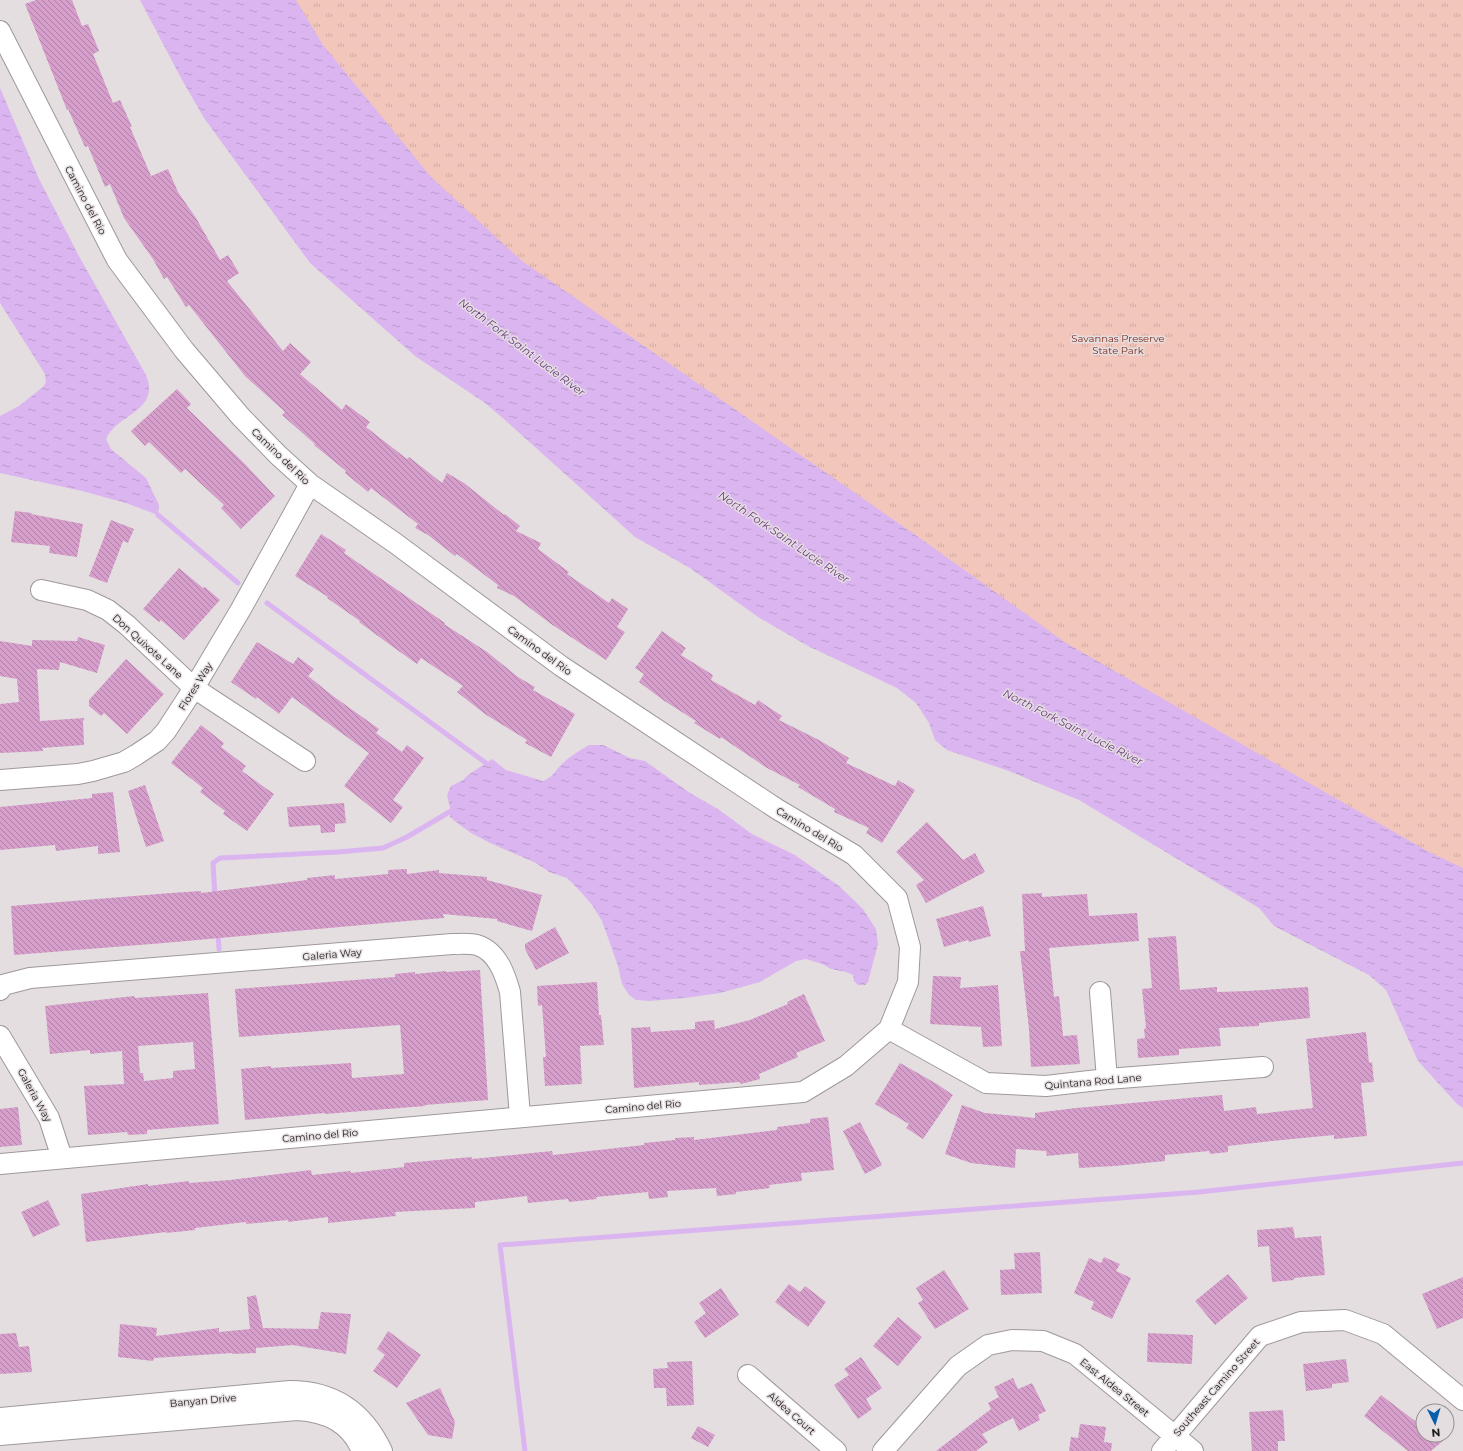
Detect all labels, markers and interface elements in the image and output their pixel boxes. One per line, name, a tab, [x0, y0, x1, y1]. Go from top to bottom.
street label: Camino del Rio	[62, 164, 109, 237]
water label: North Fork Saint Lucie River	[456, 295, 588, 400]
park label: Savannas Preserve State Park	[1071, 332, 1165, 357]
street label: Camino del Rio	[249, 425, 313, 487]
water label: North Fork Saint Lucie River	[716, 488, 853, 586]
street label: Don Quixote Lane	[110, 611, 186, 681]
street label: Camino del Rio	[505, 623, 574, 678]
street label: Flores Way	[175, 659, 216, 713]
water label: North Fork Saint Lucie River	[1001, 686, 1146, 769]
street label: Camino del Rio	[774, 804, 846, 855]
street label: Galeria Way	[302, 945, 363, 964]
street label: Galeria Way	[15, 1066, 55, 1125]
street label: Quintana Rod Lane	[1044, 1071, 1142, 1092]
street label: Camino del Rio	[605, 1097, 682, 1116]
street label: Camino del Rio	[282, 1126, 359, 1145]
street label: Southeast Camino Street	[1170, 1336, 1262, 1439]
street label: East Aldea Street	[1077, 1355, 1152, 1419]
street label: Aldea Court	[765, 1389, 818, 1438]
street label: Banyan Drive	[169, 1391, 237, 1410]
north arrow	[1415, 1403, 1455, 1443]
text: N	[1431, 1426, 1441, 1440]

